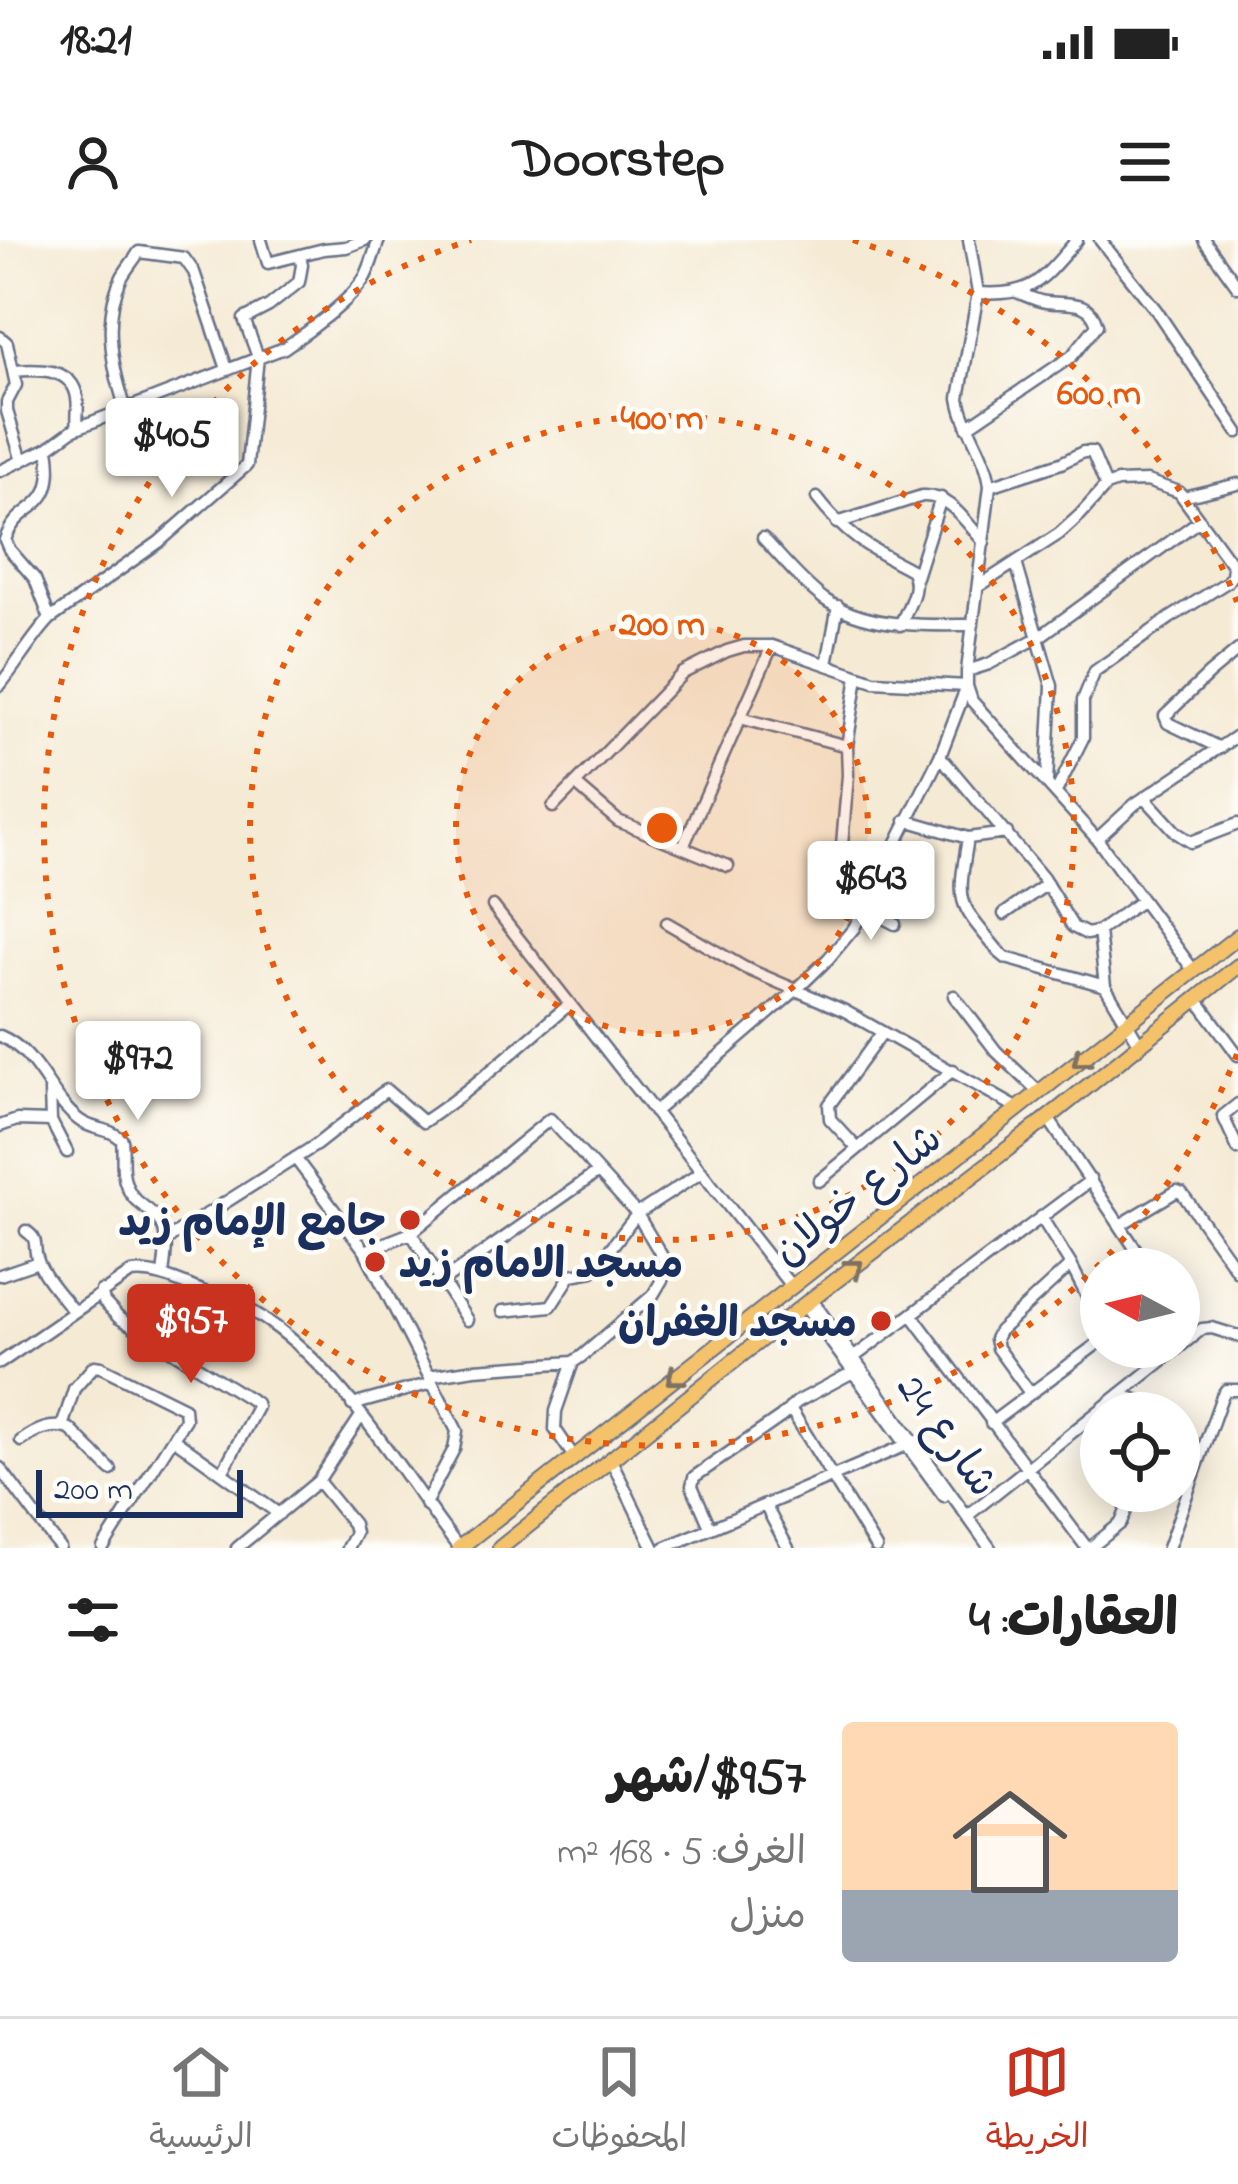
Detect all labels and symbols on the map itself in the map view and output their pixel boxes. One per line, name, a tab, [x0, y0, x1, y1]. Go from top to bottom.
text: 600 m	[1057, 369, 1141, 422]
text: 400 m	[621, 394, 703, 447]
pin: $405	[101, 398, 243, 500]
text: 200 m	[618, 600, 705, 653]
centre of rings	[641, 807, 683, 849]
pin: $643	[800, 841, 942, 943]
pin: $972	[67, 1021, 209, 1123]
one-way arrow	[1072, 1046, 1094, 1068]
street label: شارع خولان	[761, 1111, 957, 1282]
place label: جامع الإمام زيد	[119, 1194, 386, 1255]
marker: جامع الإمام زيد	[397, 1207, 423, 1233]
place label: مسجد الامام زيد	[399, 1236, 683, 1297]
north arrow	[1080, 1248, 1200, 1368]
marker: مسجد الامام زيد	[362, 1249, 388, 1275]
one-way arrow	[842, 1259, 863, 1281]
pin: $957	[120, 1284, 262, 1386]
place label: مسجد الغفران	[618, 1295, 857, 1356]
marker: مسجد الغفران	[868, 1308, 894, 1334]
street label: شارع 24	[880, 1362, 1011, 1511]
one-way arrow	[665, 1364, 687, 1385]
scale bar	[36, 1464, 243, 1517]

